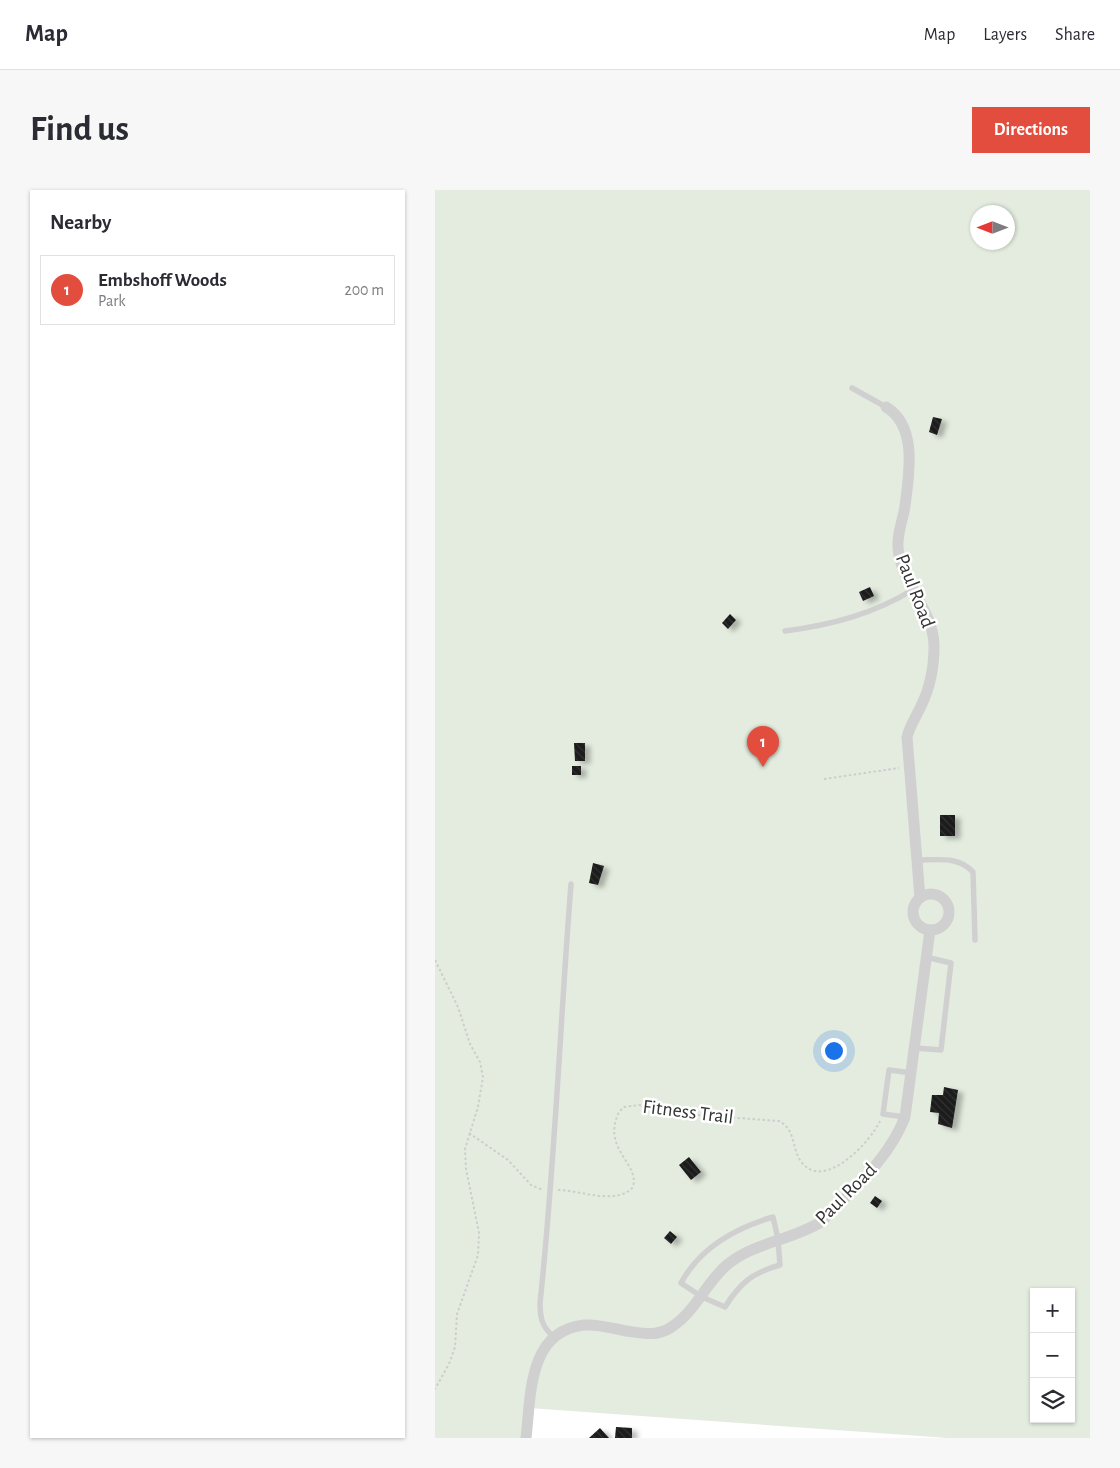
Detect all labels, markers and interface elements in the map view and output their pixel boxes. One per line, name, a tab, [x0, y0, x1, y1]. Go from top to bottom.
text: Map	[25, 22, 68, 46]
text: Map	[924, 26, 955, 44]
text: Layers	[983, 26, 1027, 44]
text: Share	[1055, 26, 1095, 44]
button: Directions	[972, 107, 1090, 153]
text: Find us	[30, 112, 129, 147]
north arrow	[970, 205, 1015, 250]
text: Nearby	[50, 212, 111, 233]
text: Embshoff Woods	[98, 271, 227, 290]
text: 1	[64, 282, 70, 298]
text: 200 m	[344, 282, 384, 298]
text: Park	[98, 293, 126, 309]
street label: Paul Road	[892, 551, 938, 631]
pin: 1	[747, 726, 779, 767]
your location	[821, 1038, 847, 1064]
street label: Fitness Trail	[641, 1097, 735, 1127]
street label: Paul Road	[812, 1160, 880, 1228]
map controls	[1030, 1288, 1075, 1423]
button: +	[1030, 1288, 1075, 1333]
button: −	[1030, 1333, 1075, 1378]
button: layers	[1030, 1378, 1075, 1423]

